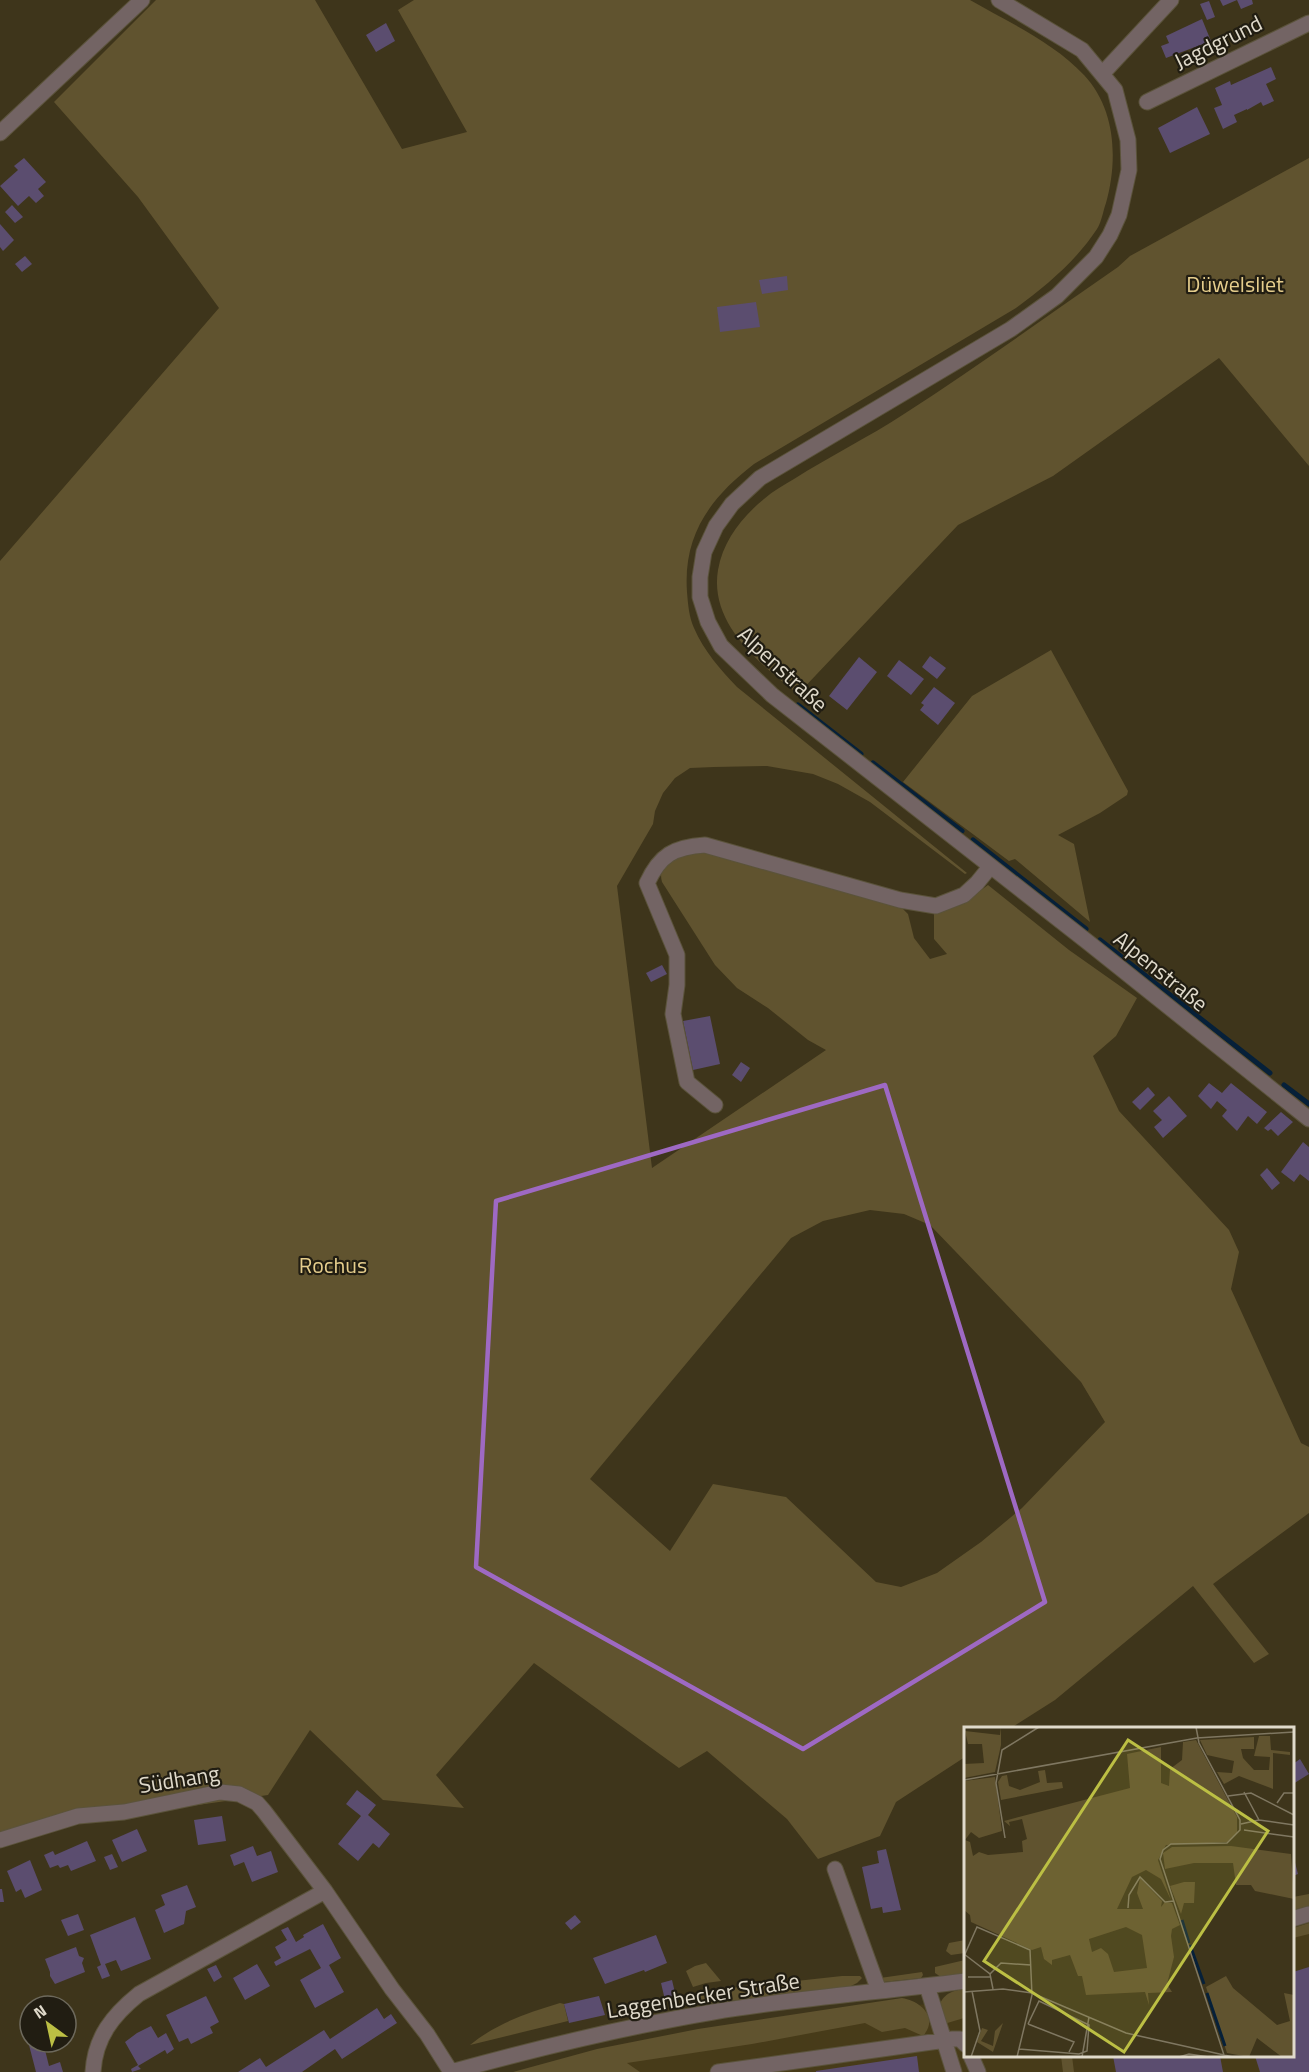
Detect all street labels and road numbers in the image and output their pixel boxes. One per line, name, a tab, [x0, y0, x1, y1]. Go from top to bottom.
street label: Jagdgrund	[1168, 6, 1268, 78]
street label: Alpenstraße	[730, 618, 836, 720]
street label: Alpenstraße	[1106, 922, 1216, 1020]
street label: Südhang	[136, 1756, 222, 1802]
street label: Laggenbecker Straße	[604, 1963, 802, 2027]

